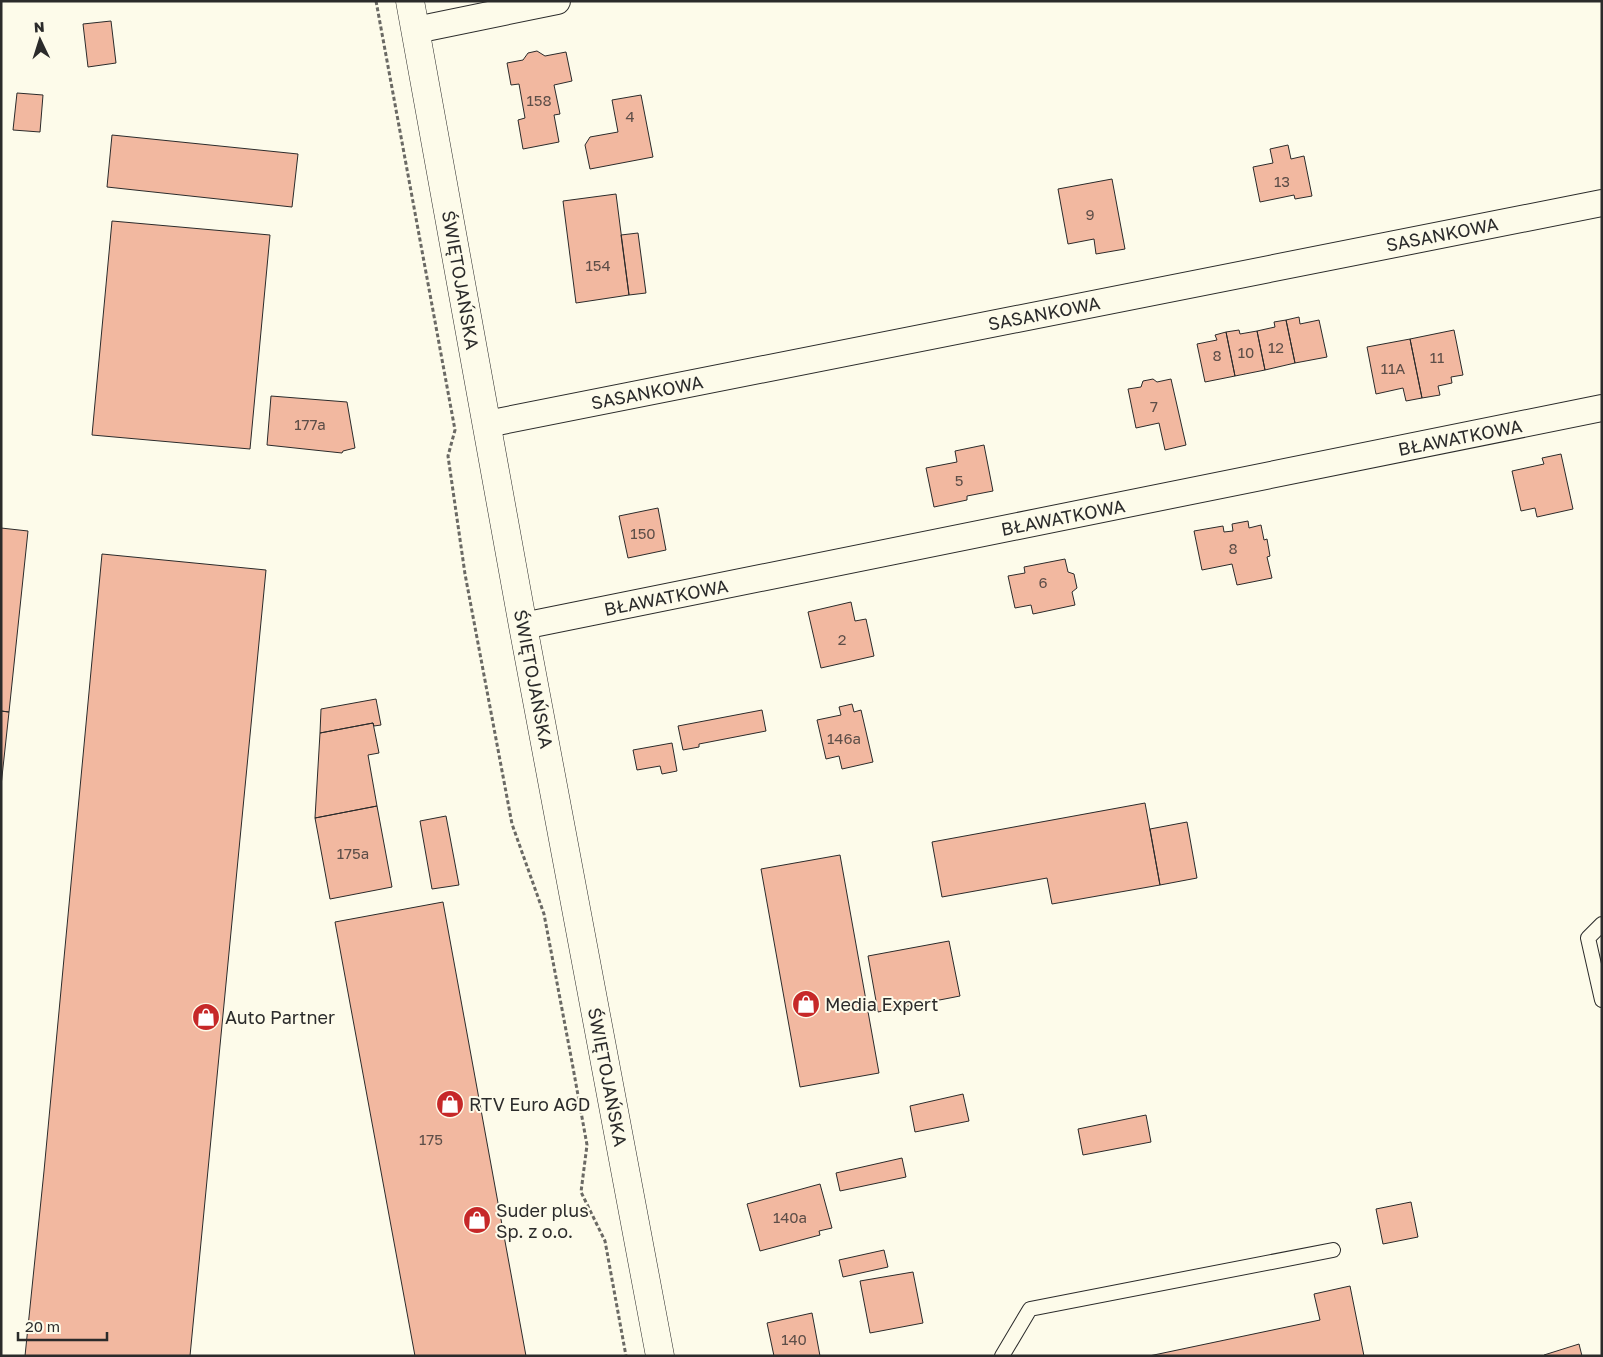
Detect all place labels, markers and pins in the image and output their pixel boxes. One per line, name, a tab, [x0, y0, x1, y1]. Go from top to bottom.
shop icon: Media Expert	[791, 989, 821, 1019]
place label: Media Expert	[825, 993, 938, 1015]
shop icon: Auto Partner	[191, 1002, 221, 1032]
place label: Auto Partner	[225, 1006, 335, 1028]
shop icon: RTV Euro AGD	[435, 1089, 465, 1119]
place label: RTV Euro AGD	[469, 1093, 590, 1115]
place label: Suder plus Sp. z o.o.	[496, 1199, 589, 1242]
shop icon: Suder plus Sp. z o.o.	[462, 1205, 492, 1235]

